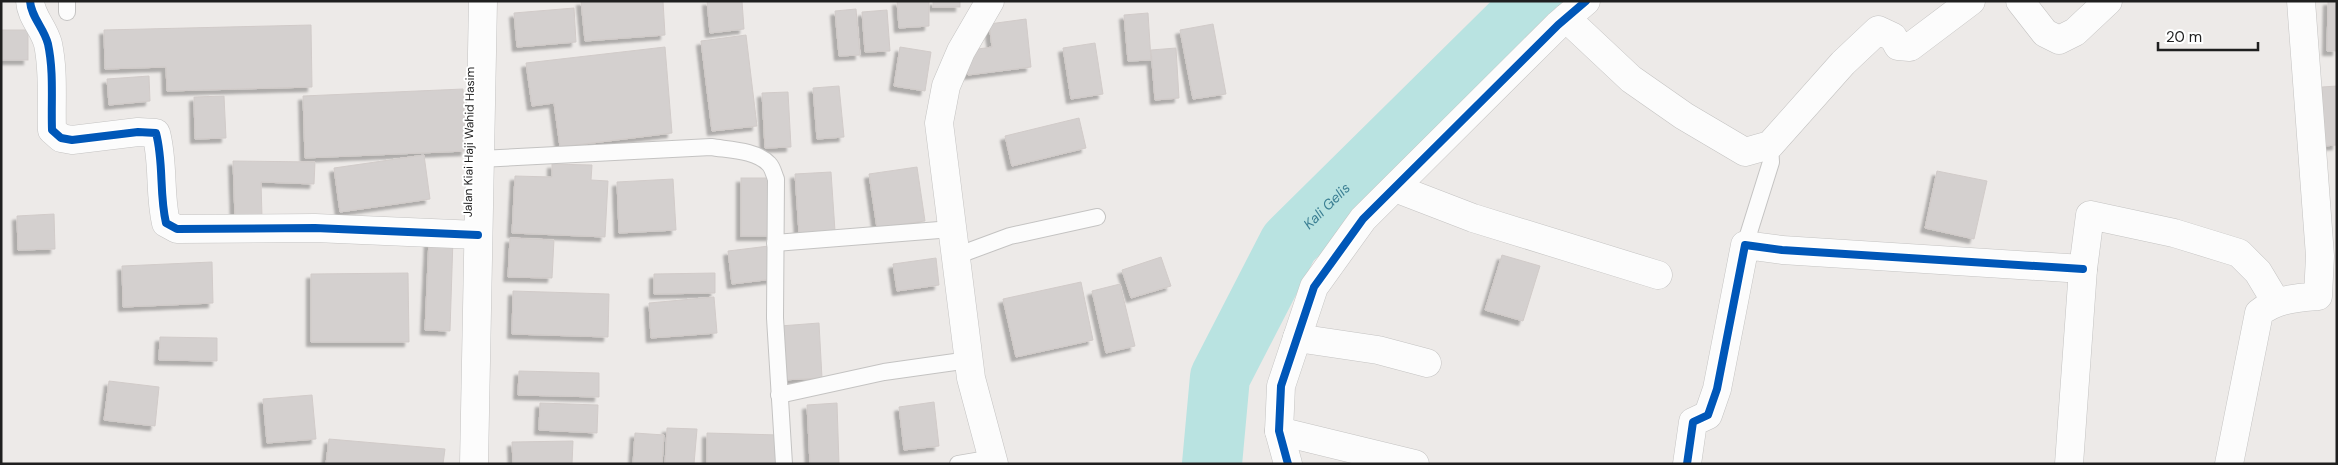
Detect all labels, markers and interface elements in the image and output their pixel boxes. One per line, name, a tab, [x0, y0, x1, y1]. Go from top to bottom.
scale bar	[2158, 20, 2258, 52]
text: 20 m	[2166, 27, 2202, 47]
street label: Jalan Kiai Haji Wahid Hasim	[460, 67, 478, 217]
water label: Kali Gelis	[1300, 179, 1354, 233]

